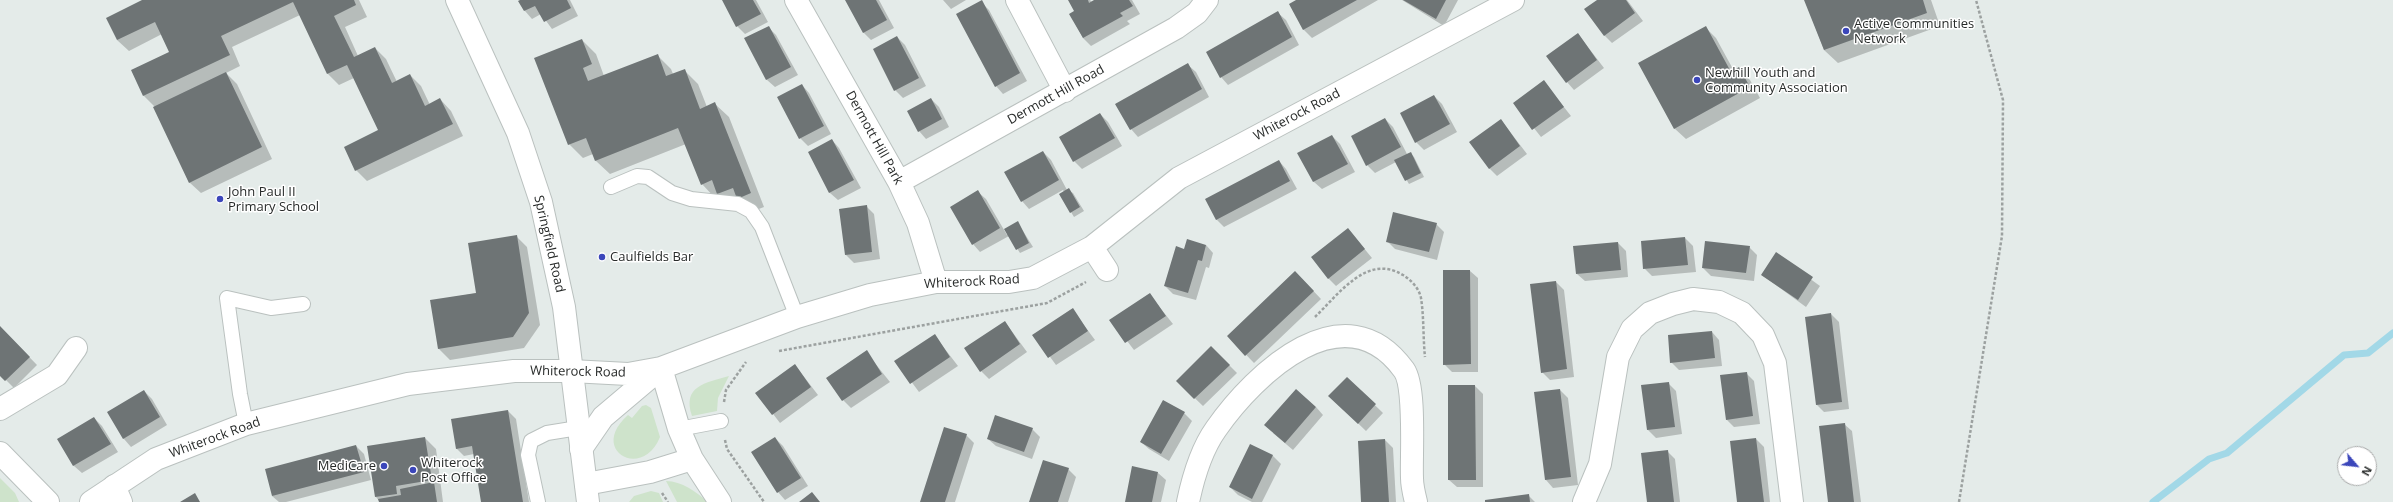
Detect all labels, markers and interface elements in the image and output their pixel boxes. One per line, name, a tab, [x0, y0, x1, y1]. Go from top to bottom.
place label: Active Communities Network	[1854, 16, 1974, 47]
marker: Active Communities Network	[1841, 26, 1851, 36]
street label: Dermott Hill Road	[1005, 62, 1107, 128]
place label: Newhill Youth and Community Association	[1705, 65, 1848, 96]
marker: Newhill Youth and Community Association	[1692, 75, 1702, 85]
street label: Whiterock Road	[1251, 86, 1343, 144]
street label: Dermott Hill Park	[842, 89, 906, 187]
place label: John Paul II Primary School	[228, 184, 319, 215]
marker: John Paul II Primary School	[215, 194, 225, 204]
street label: Springfield Road	[530, 194, 568, 294]
place label: Caulfields Bar	[610, 249, 693, 265]
marker: Caulfields Bar	[597, 252, 607, 262]
street label: Whiterock Road	[924, 272, 1020, 292]
street label: Whiterock Road	[530, 363, 626, 381]
street label: Whiterock Road	[167, 414, 263, 462]
north arrow	[2337, 446, 2377, 486]
place label: Whiterock Post Office	[421, 455, 487, 486]
place label: MediCare	[318, 458, 376, 474]
marker: MediCare	[379, 461, 389, 471]
text: N	[2358, 464, 2376, 479]
marker: Whiterock Post Office	[408, 465, 418, 475]

